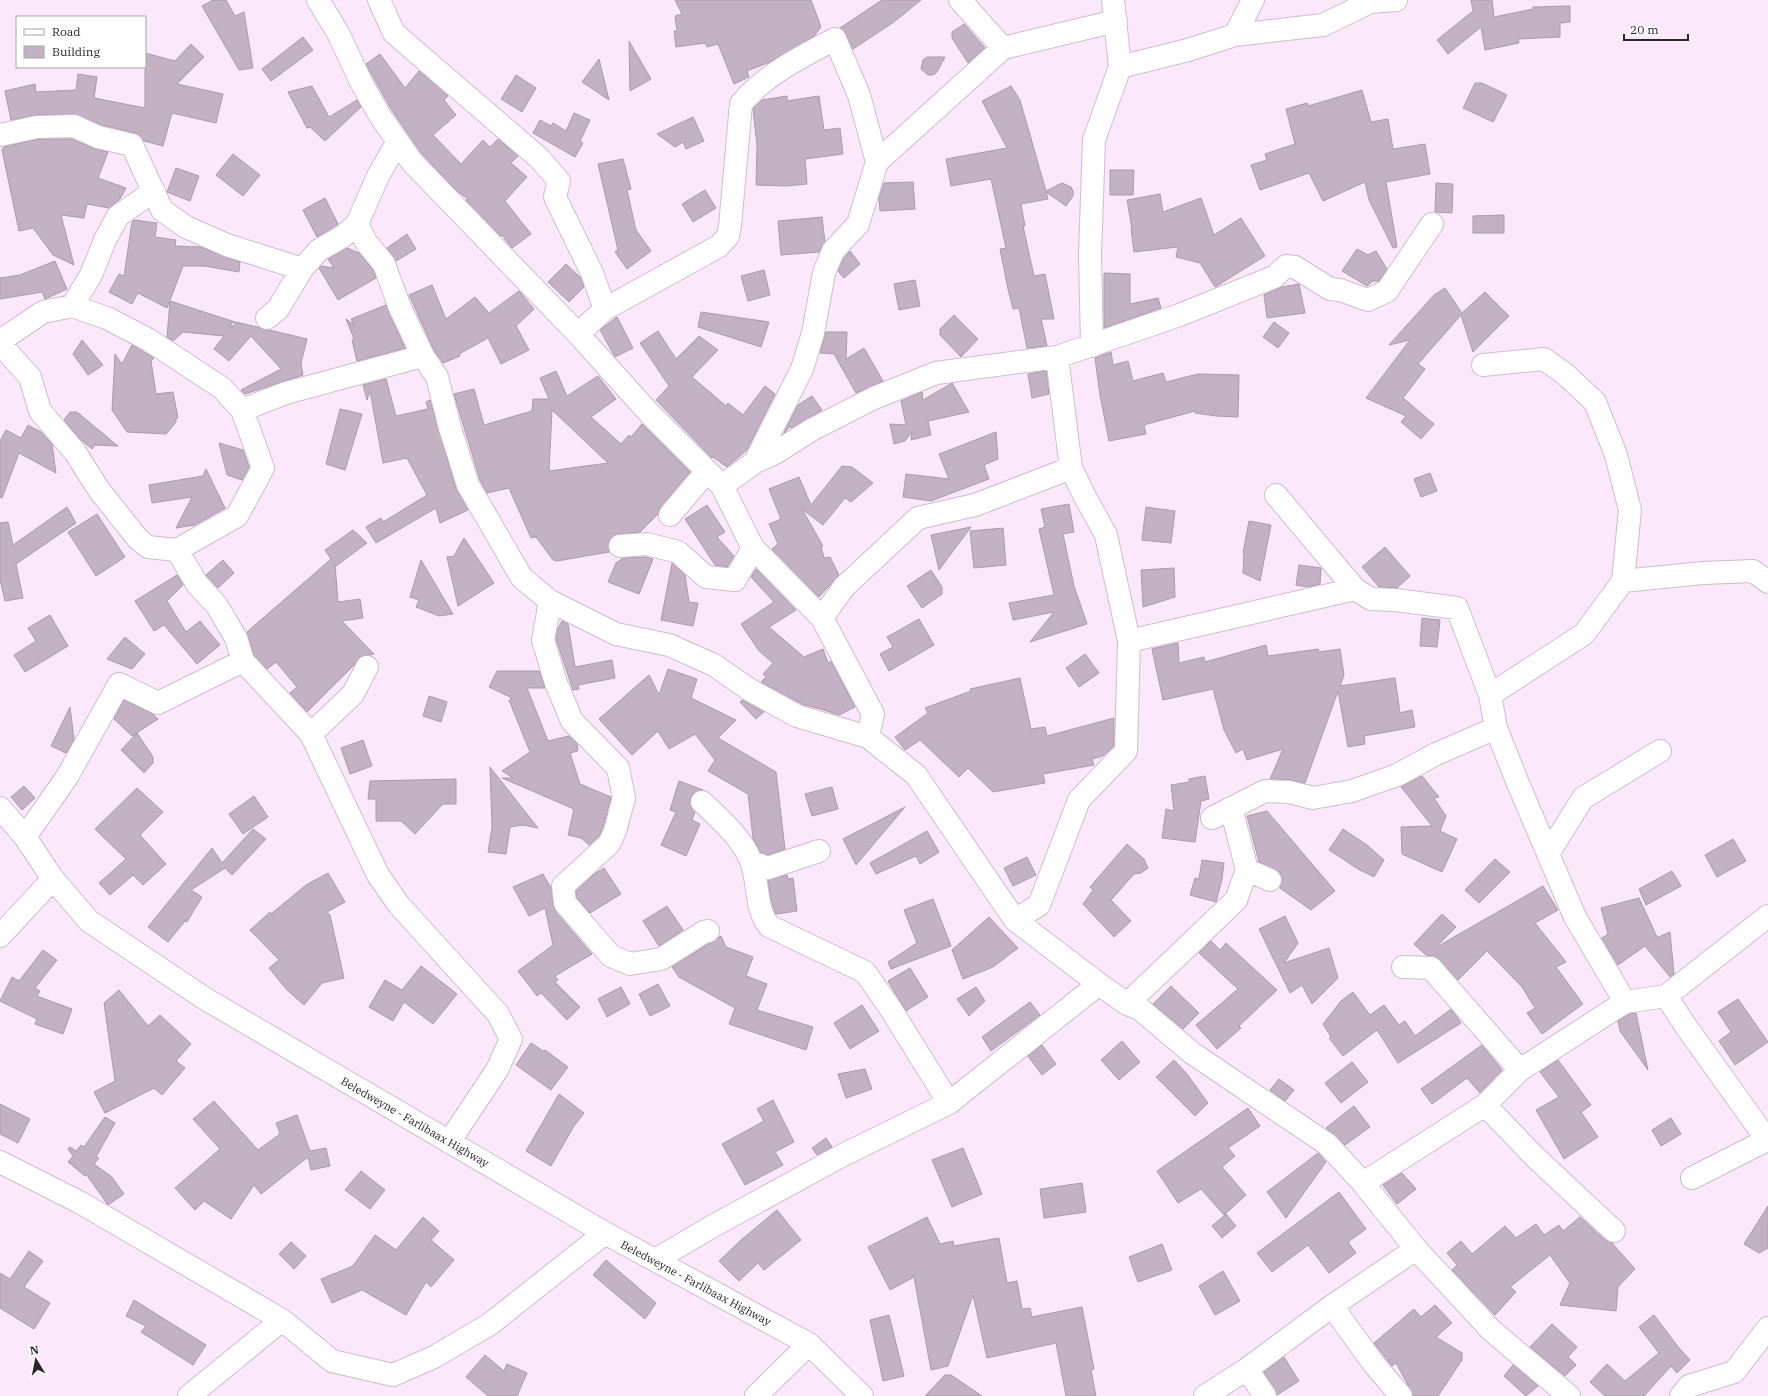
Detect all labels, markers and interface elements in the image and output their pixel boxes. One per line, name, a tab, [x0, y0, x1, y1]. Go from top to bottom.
legend	[16, 16, 146, 68]
scale bar	[1624, 16, 1688, 42]
text: 20 m	[1630, 22, 1659, 37]
text: Road	[52, 24, 81, 39]
text: Building	[52, 44, 100, 59]
street label: Beledweyne - Farlibaax Highway	[339, 1074, 492, 1170]
street label: Beledweyne - Farlibaax Highway	[618, 1237, 774, 1329]
north arrow	[16, 1340, 56, 1380]
text: N	[29, 1342, 40, 1358]

